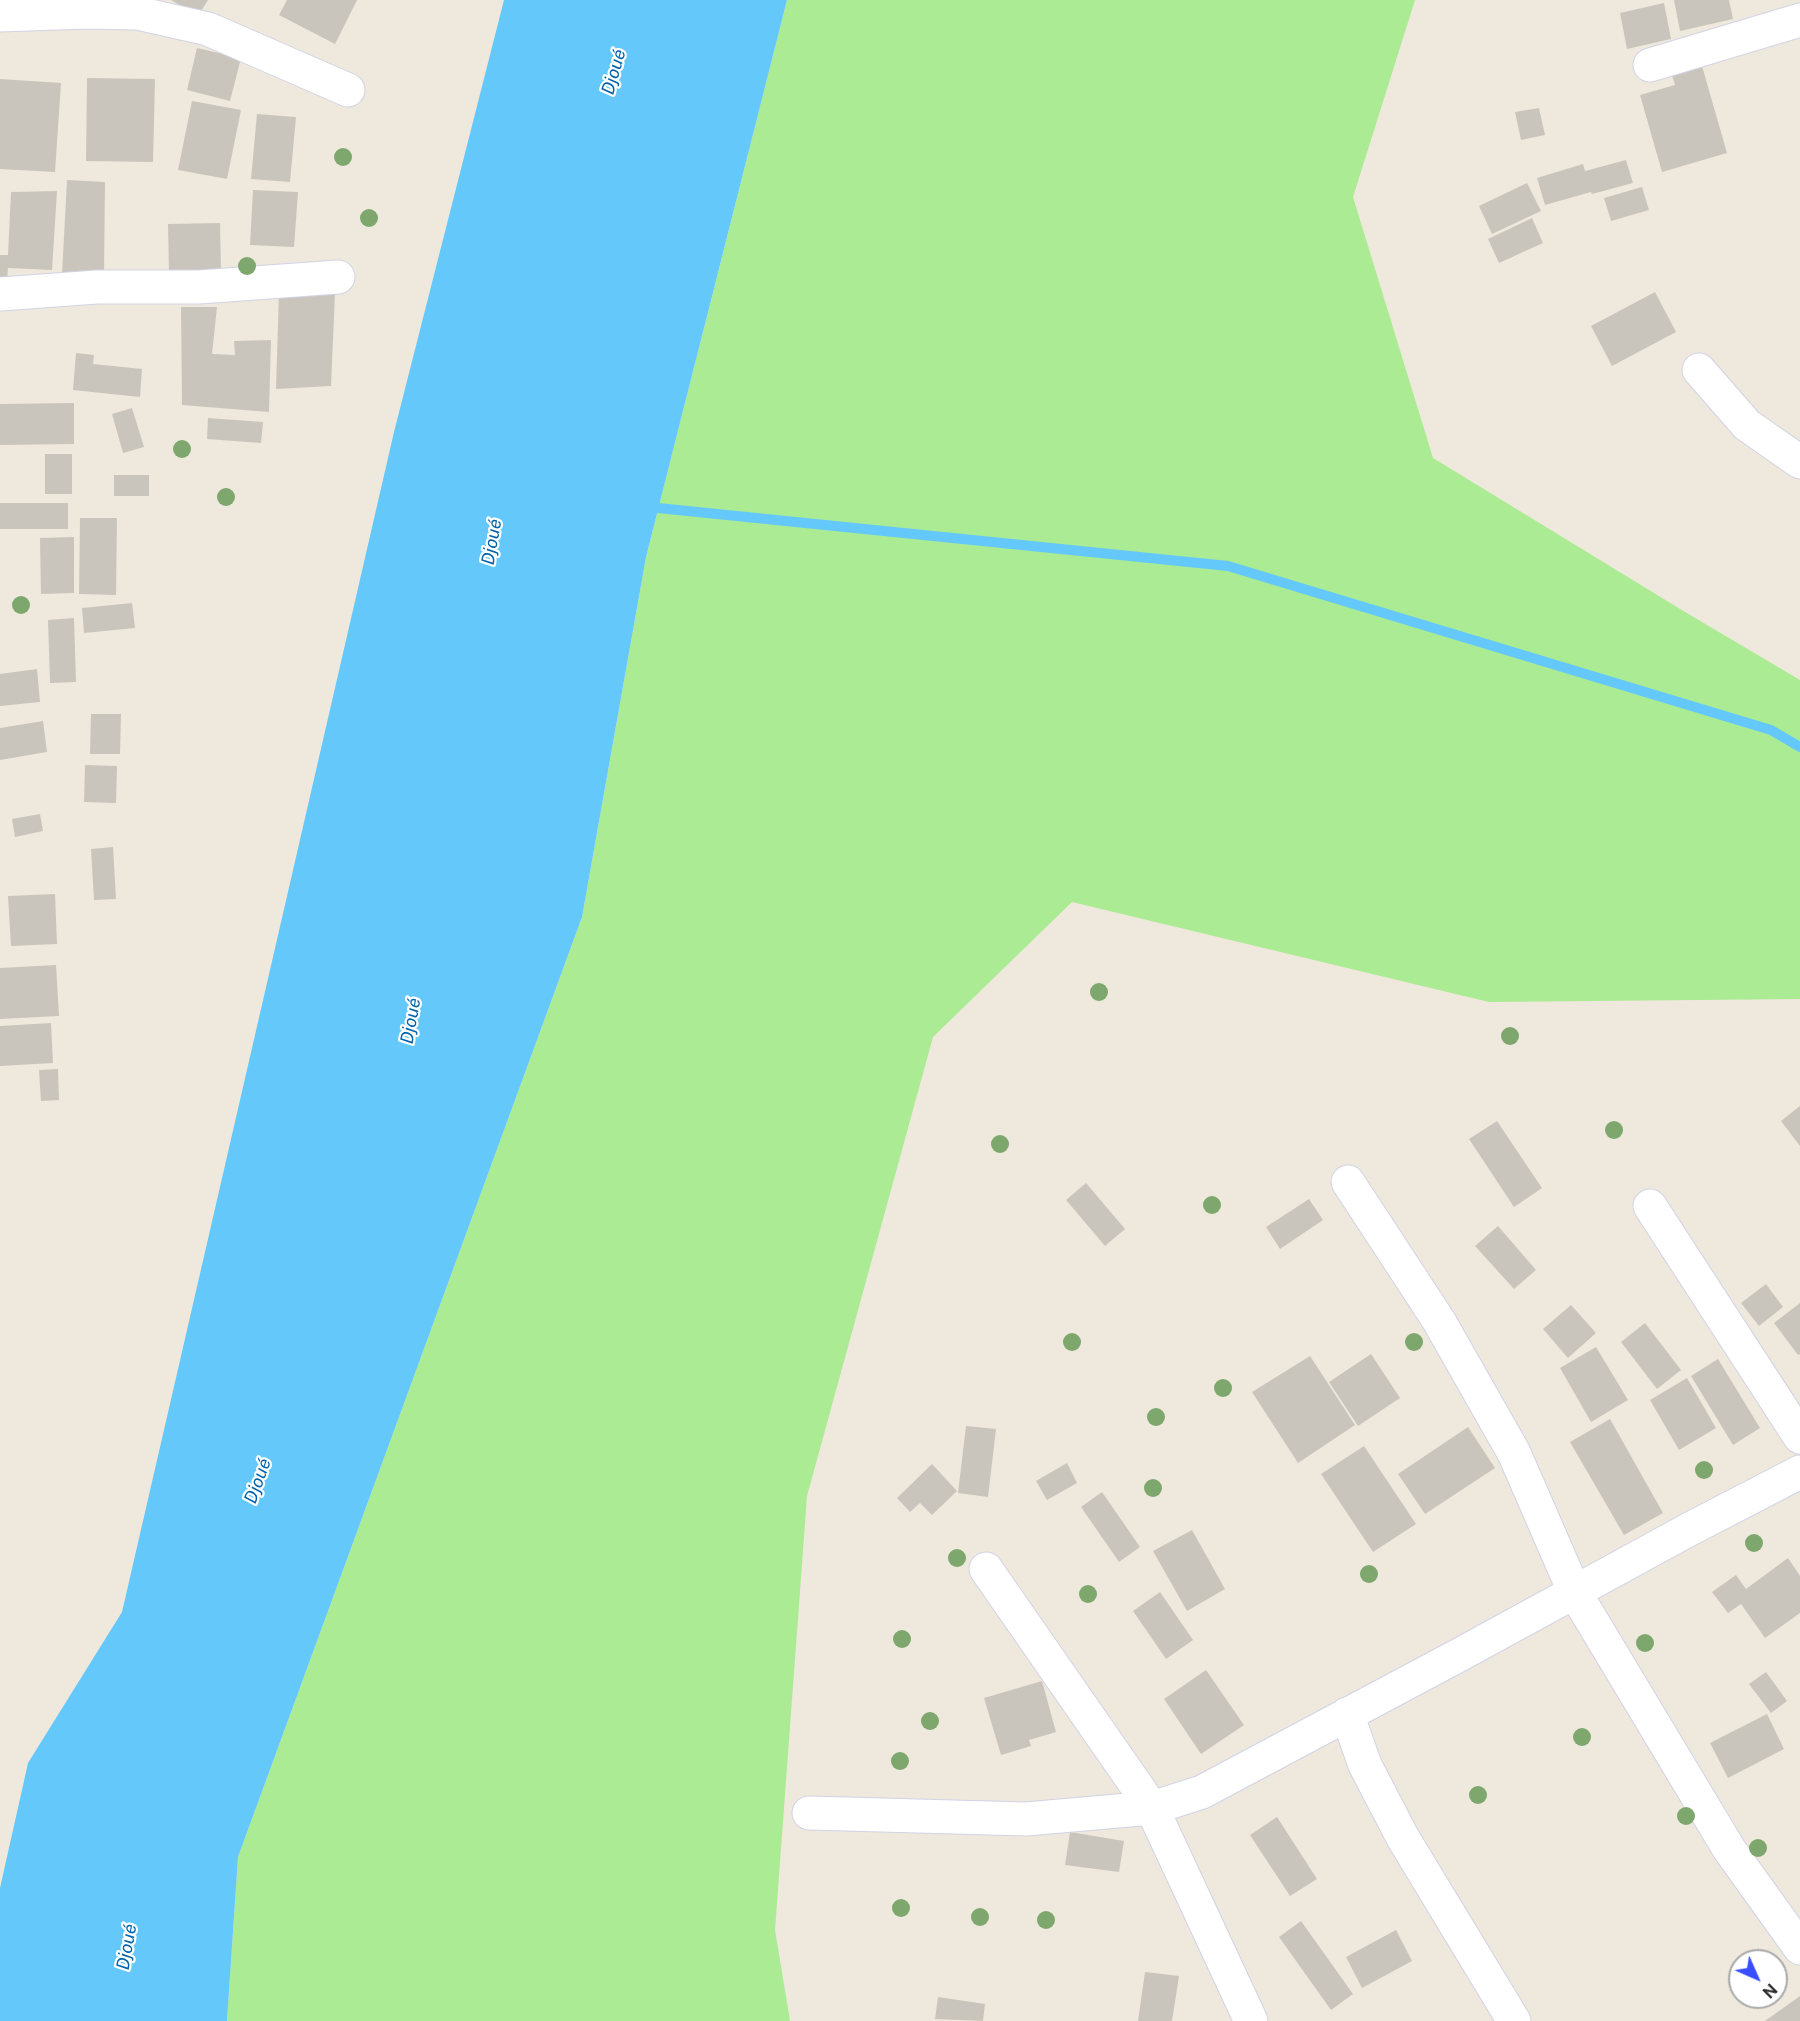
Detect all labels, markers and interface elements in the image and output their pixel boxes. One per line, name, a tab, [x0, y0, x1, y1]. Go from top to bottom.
water label: Djoué	[597, 47, 631, 97]
water label: Djoué	[477, 517, 507, 567]
water label: Djoué	[396, 996, 426, 1046]
water label: Djoué	[240, 1456, 276, 1506]
water label: Djoué	[112, 1922, 142, 1972]
north arrow	[1728, 1949, 1788, 2009]
text: N	[1759, 1980, 1781, 2002]

